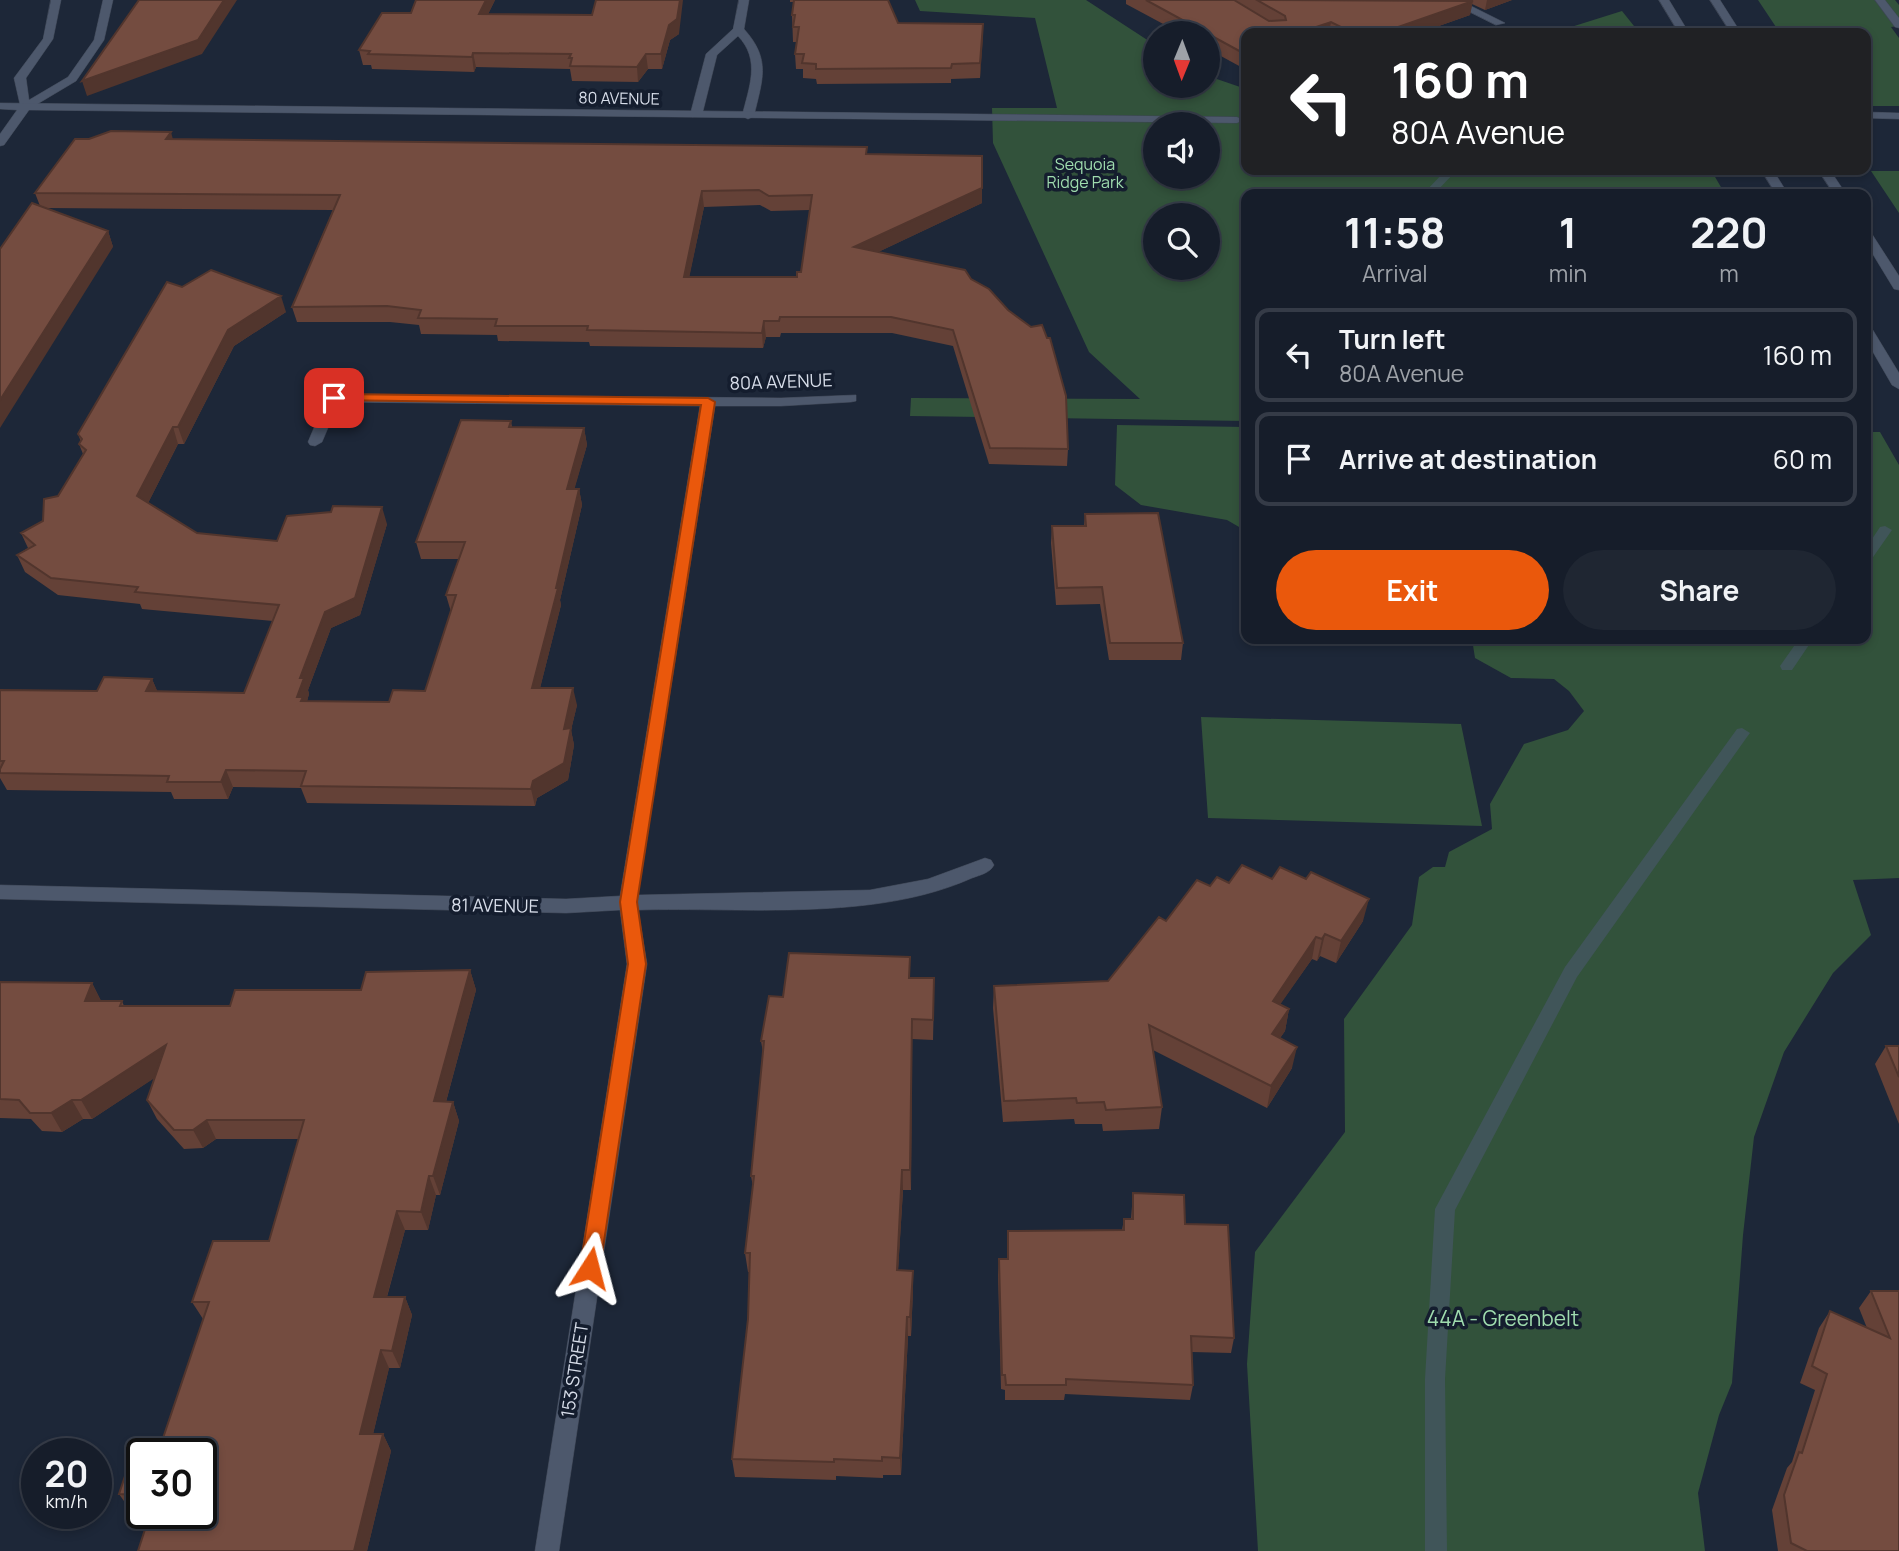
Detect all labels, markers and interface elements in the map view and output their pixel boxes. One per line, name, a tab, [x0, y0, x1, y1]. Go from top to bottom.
north arrow	[1143, 21, 1220, 98]
map controls	[1143, 21, 1220, 280]
text: 160 m	[1391, 46, 1529, 113]
icon: left	[1276, 56, 1367, 147]
street label: 80 AVENUE	[578, 86, 660, 110]
text: 80A Avenue	[1391, 110, 1565, 154]
button: sound	[1143, 112, 1220, 189]
park label: Sequoia Ridge Park	[1046, 153, 1125, 193]
button: search	[1143, 203, 1220, 280]
text: 11:58	[1344, 203, 1446, 261]
text: 1	[1559, 203, 1577, 261]
text: 220	[1690, 203, 1768, 261]
text: Arrival	[1362, 257, 1428, 289]
text: min	[1549, 257, 1587, 289]
text: m	[1719, 257, 1739, 289]
text: Turn left	[1339, 321, 1446, 357]
icon: left	[1280, 336, 1318, 374]
text: 160 m	[1763, 337, 1832, 373]
text: 80A Avenue	[1339, 357, 1464, 389]
street label: 80A AVENUE	[729, 367, 833, 395]
pin	[304, 368, 364, 428]
icon: arrive	[315, 379, 353, 417]
icon: arrive	[1280, 440, 1318, 478]
text: Arrive at destination	[1339, 441, 1597, 477]
text: 60 m	[1773, 441, 1832, 477]
button: Exit	[1276, 550, 1549, 630]
button: Share	[1563, 550, 1836, 630]
street label: 81 AVENUE	[451, 892, 539, 918]
position arrow	[553, 1231, 627, 1305]
park label: 44A - Greenbelt	[1427, 1304, 1579, 1332]
street label: 153 STREET	[555, 1321, 593, 1419]
speed limit sign: 30	[126, 1438, 217, 1529]
text: 20	[45, 1450, 88, 1498]
text: km/h	[46, 1489, 87, 1513]

